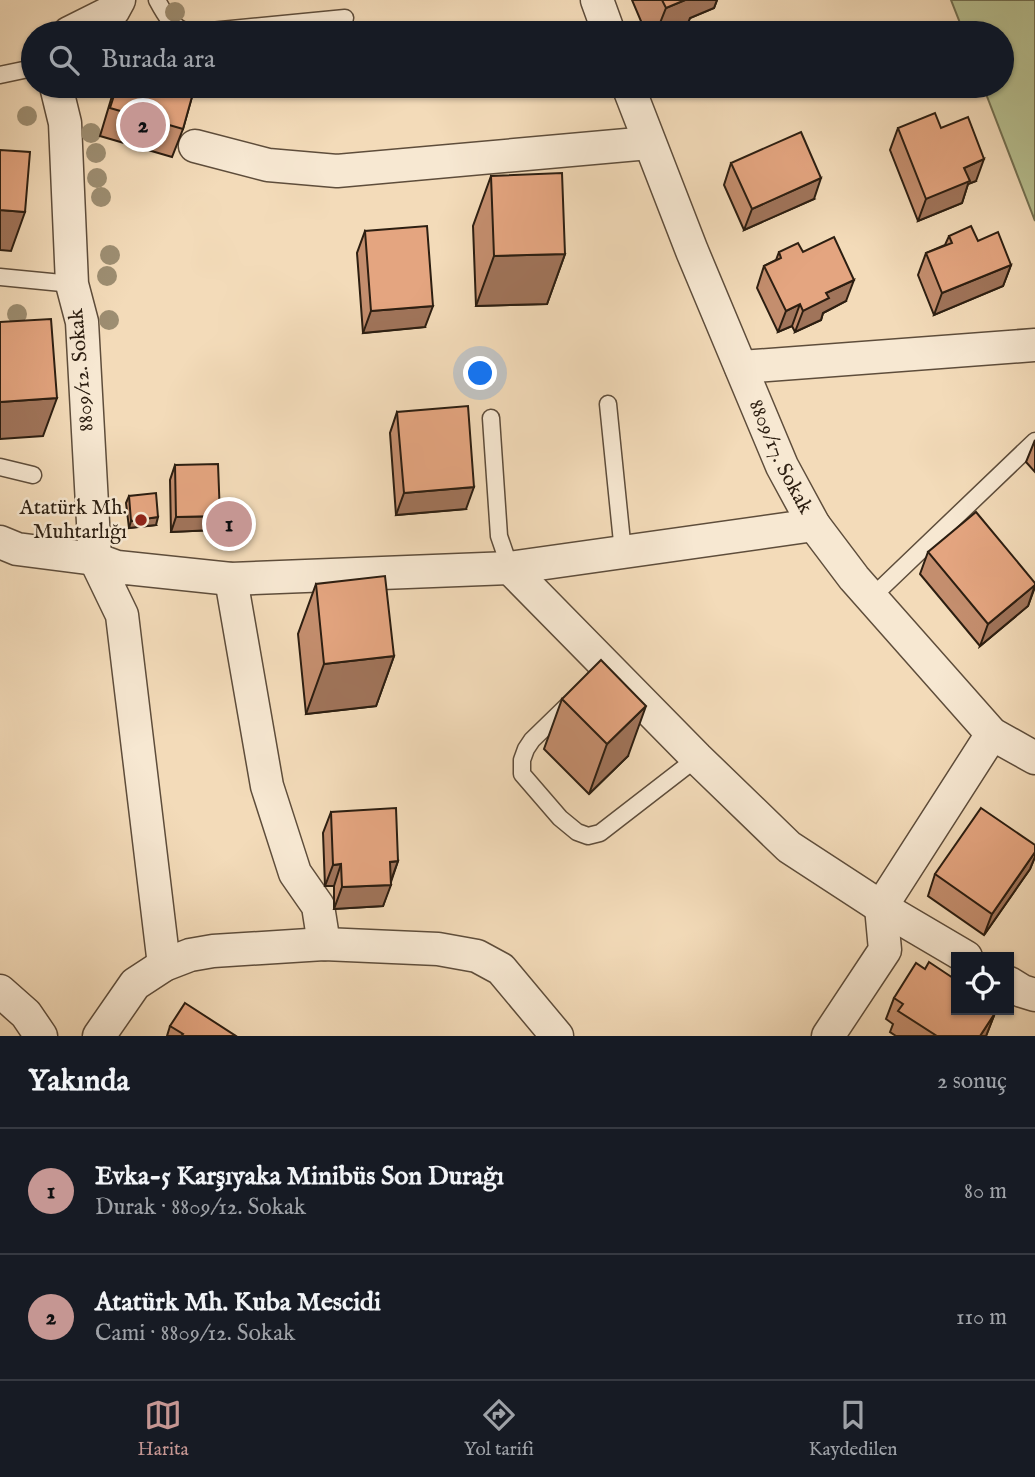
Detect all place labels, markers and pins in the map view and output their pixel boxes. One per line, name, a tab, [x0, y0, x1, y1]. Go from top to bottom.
pin: 2	[120, 99, 166, 151]
place label: Atatürk Mh. Muhtarlığı	[19, 495, 127, 546]
pin: 1	[206, 498, 252, 550]
marker: Atatürk Mh. Muhtarlığı	[133, 512, 149, 528]

